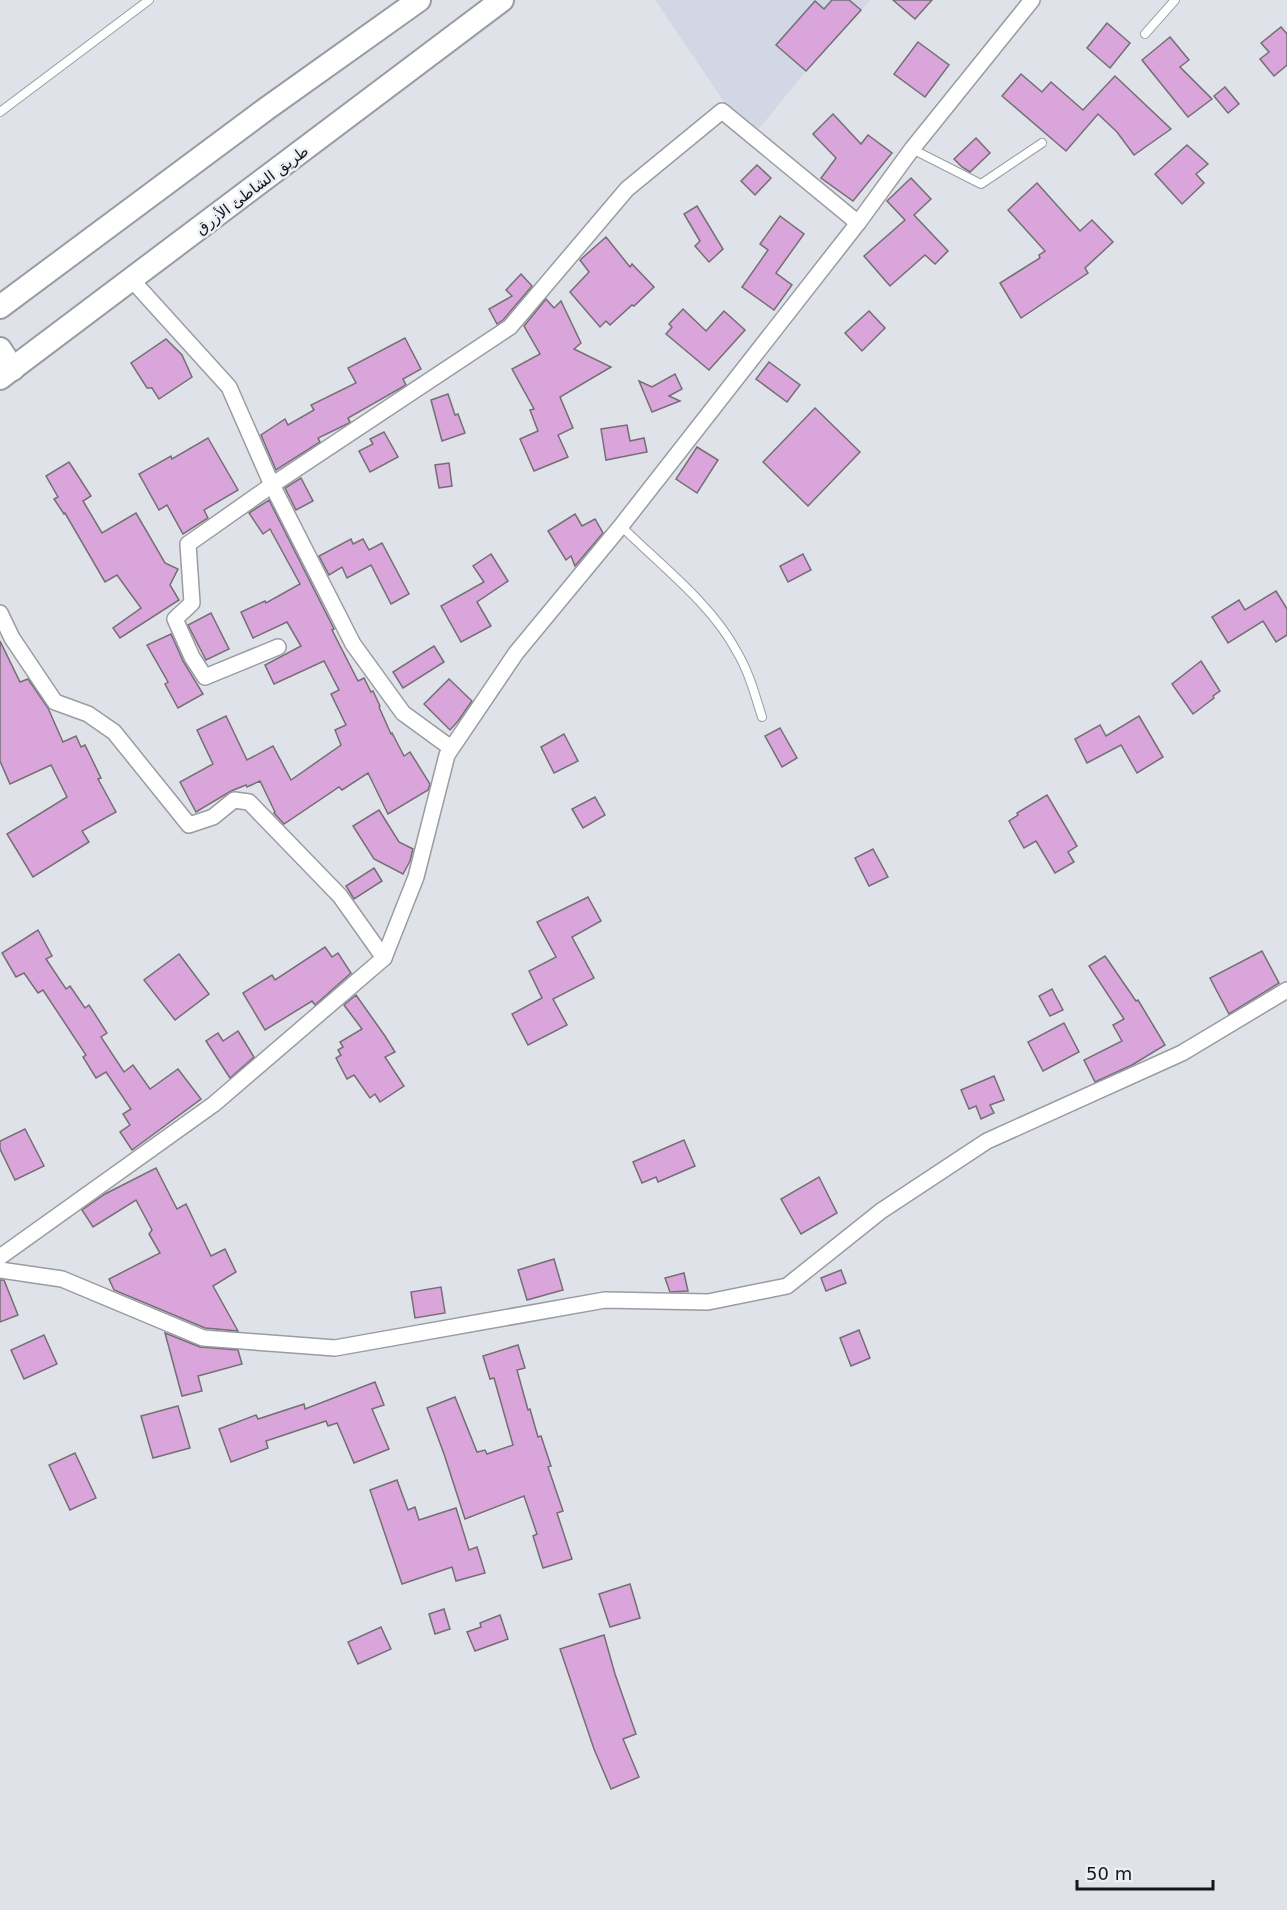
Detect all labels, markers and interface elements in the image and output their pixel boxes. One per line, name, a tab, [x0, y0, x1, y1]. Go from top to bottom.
street label: طريق الشاطئ الأزرق	[192, 141, 312, 238]
scale bar	[1077, 1853, 1214, 1891]
text: 50 m	[1086, 1863, 1132, 1884]

